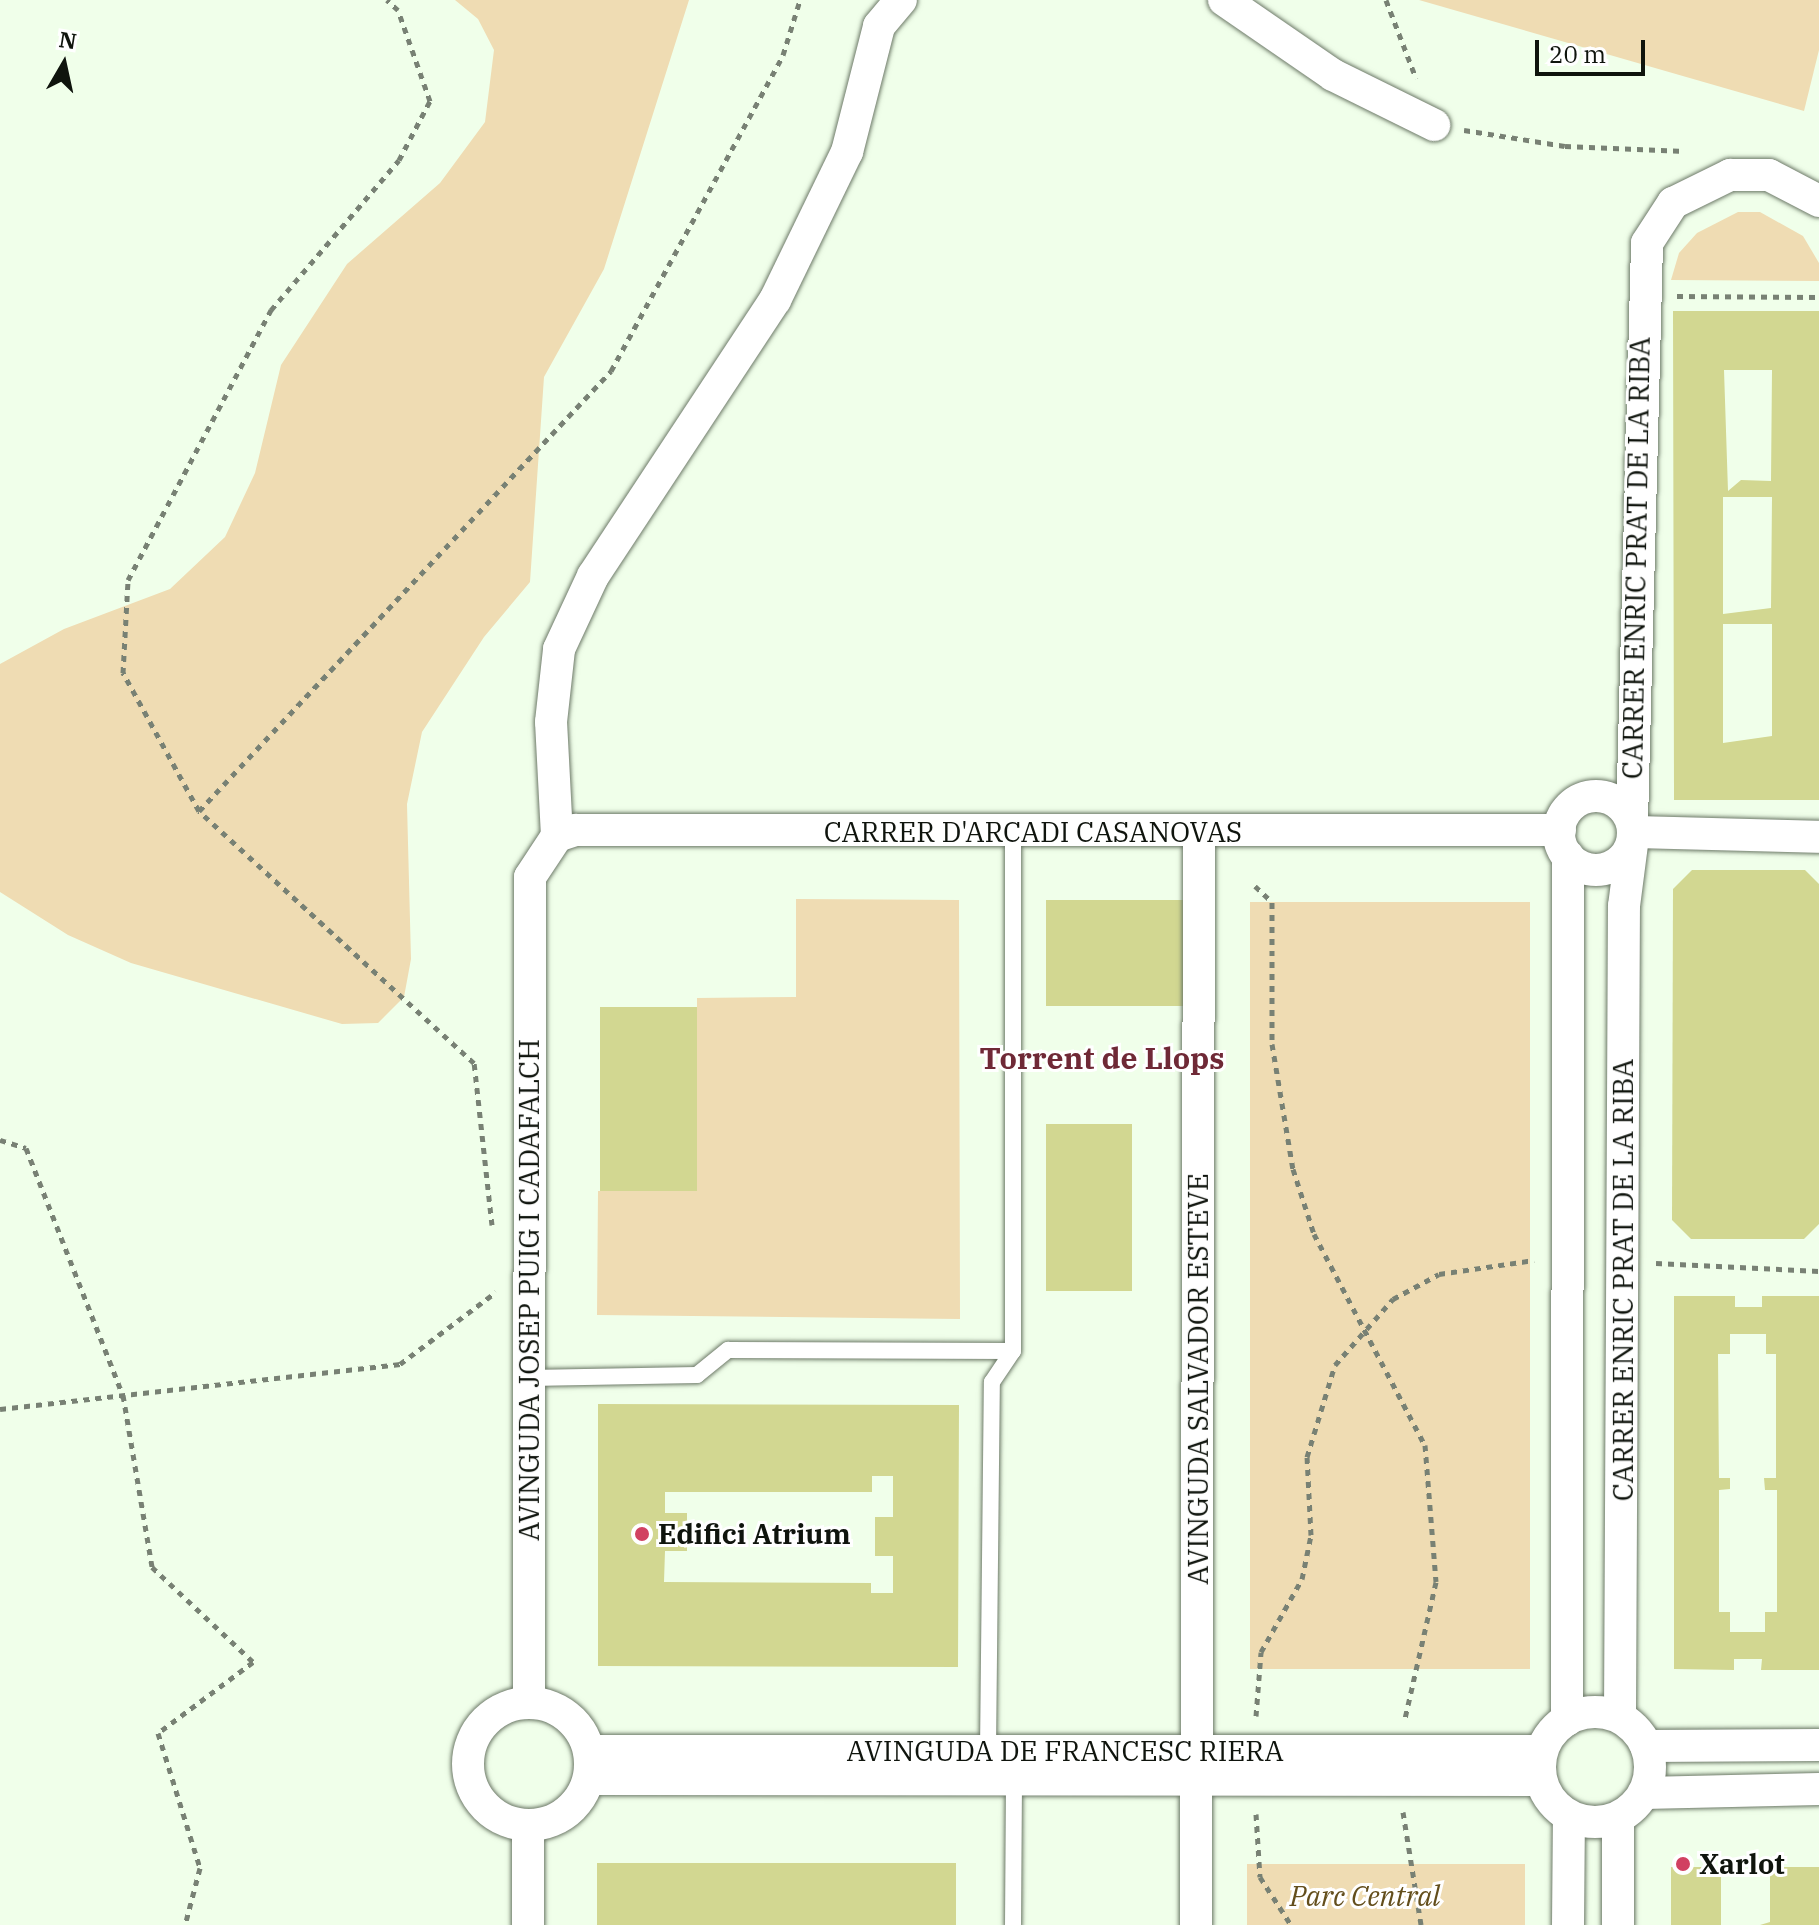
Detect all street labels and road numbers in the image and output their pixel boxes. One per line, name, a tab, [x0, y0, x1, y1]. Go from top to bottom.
street label: CARRER ENRIC PRAT DE LA RIBA	[1615, 336, 1657, 780]
street label: CARRER D'ARCADI CASANOVAS	[824, 815, 1242, 849]
street label: AVINGUDA JOSEP PUIG I CADAFALCH	[512, 1039, 546, 1541]
street label: CARRER ENRIC PRAT DE LA RIBA	[1606, 1059, 1640, 1501]
street label: AVINGUDA SALVADOR ESTEVE	[1181, 1173, 1215, 1585]
street label: AVINGUDA DE FRANCESC RIERA	[846, 1734, 1284, 1768]

